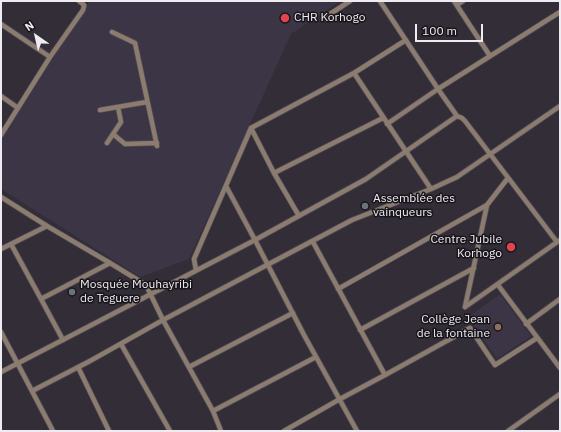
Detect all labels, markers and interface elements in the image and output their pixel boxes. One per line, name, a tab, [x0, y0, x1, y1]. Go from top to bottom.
place label: CHR Korhogo	[294, 11, 365, 25]
marker: CHR Korhogo	[279, 12, 291, 24]
north arrow	[16, 16, 56, 56]
scale bar	[417, 16, 485, 42]
text: N	[22, 18, 37, 34]
text: 100 m	[422, 23, 457, 38]
place label: Assemblée des vainqueurs	[373, 192, 455, 220]
marker: Assemblée des vainqueurs	[360, 201, 370, 211]
place label: Centre Jubile Korhogo	[430, 233, 502, 261]
marker: Centre Jubile Korhogo	[505, 241, 517, 253]
place label: Mosquée Mouhayribi de Teguere	[80, 278, 192, 306]
marker: Mosquée Mouhayribi de Teguere	[67, 287, 77, 297]
place label: Collège Jean de la fontaine	[417, 313, 490, 341]
marker: Collège Jean de la fontaine	[493, 322, 503, 332]

